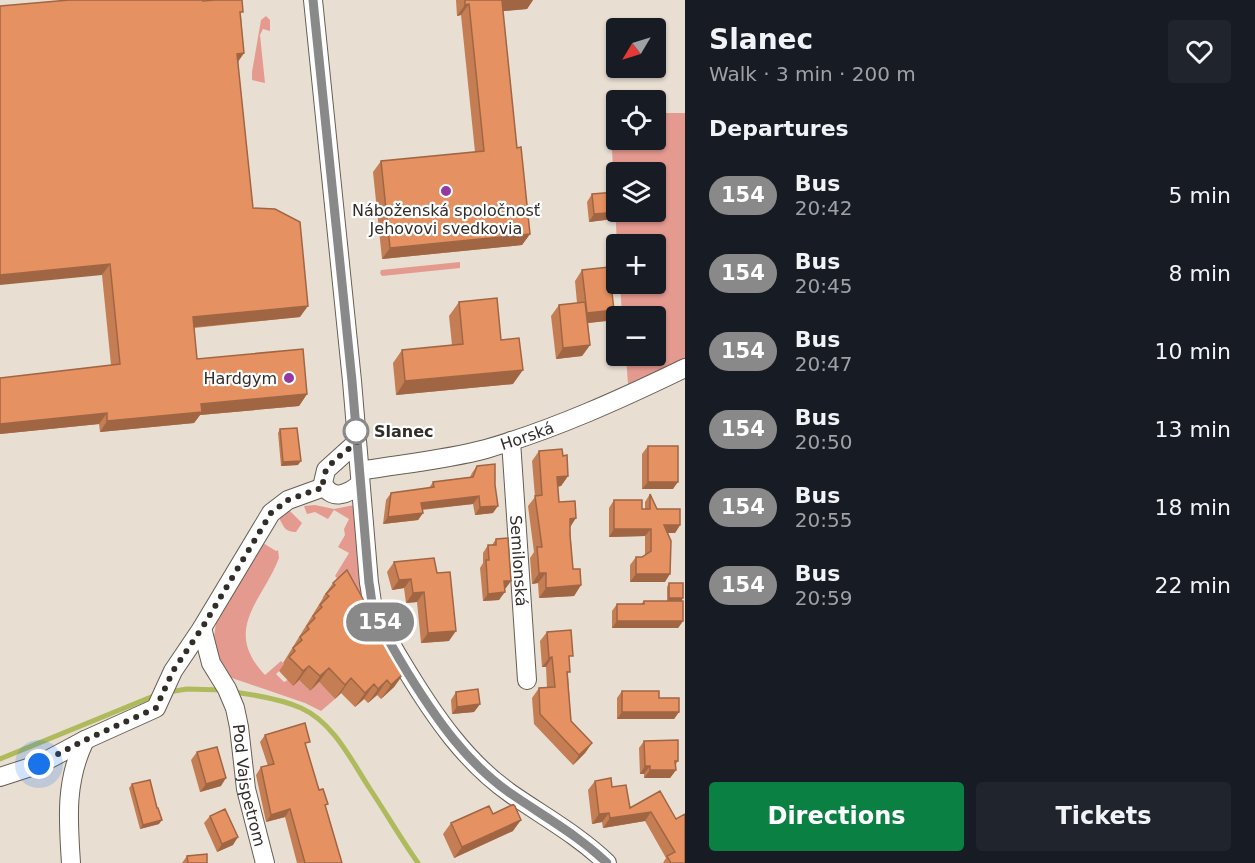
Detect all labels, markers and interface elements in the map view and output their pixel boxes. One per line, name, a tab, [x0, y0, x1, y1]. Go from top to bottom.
north arrow	[606, 18, 666, 78]
map controls	[606, 18, 666, 366]
button: heart	[1168, 20, 1231, 83]
text: Slanec	[709, 23, 813, 56]
text: Walk · 3 min · 200 m	[709, 62, 916, 86]
button: locate	[606, 90, 666, 150]
text: Departures	[709, 116, 849, 141]
button: layers	[606, 162, 666, 222]
text: Bus	[795, 171, 840, 196]
text: 154	[721, 183, 765, 207]
text: 5 min	[1169, 183, 1231, 208]
marker: Náboženská spoločnosť Jehovovi svedkovia	[439, 184, 453, 198]
text: 20:42	[795, 196, 852, 220]
place label: Náboženská spoločnosť Jehovovi svedkovia	[352, 201, 540, 238]
button: +	[606, 234, 666, 294]
text: Bus	[795, 249, 840, 274]
text: 154	[721, 261, 765, 285]
text: 8 min	[1169, 261, 1231, 286]
text: 20:45	[795, 274, 852, 298]
button: −	[606, 306, 666, 366]
text: Bus	[795, 327, 840, 352]
text: 154	[721, 339, 765, 363]
text: 10 min	[1155, 339, 1231, 364]
text: 20:47	[795, 352, 852, 376]
place label: Hardgym	[204, 369, 277, 388]
marker: Hardgym	[282, 371, 296, 385]
text: Bus	[795, 405, 840, 430]
street label: Horská	[498, 417, 556, 454]
text: 154	[721, 417, 765, 441]
text: 13 min	[1155, 417, 1231, 442]
marker: Slanec	[343, 418, 369, 444]
place label: Slanec	[374, 422, 434, 441]
text: 20:50	[795, 430, 852, 454]
text: Bus	[795, 483, 840, 508]
text: 154	[721, 495, 765, 519]
text: 18 min	[1155, 495, 1231, 520]
text: 20:55	[795, 508, 852, 532]
street label: Semilonská	[506, 514, 532, 607]
text: Bus	[795, 561, 840, 586]
text: 154	[721, 573, 765, 597]
text: 22 min	[1155, 573, 1231, 598]
text: 20:59	[795, 586, 852, 610]
line badge: 154	[346, 602, 415, 642]
text: 154	[358, 610, 402, 634]
street label: Pod Vajspetrom	[229, 723, 270, 849]
your location	[24, 749, 54, 779]
button: Directions	[709, 782, 964, 851]
button: Tickets	[976, 782, 1231, 851]

